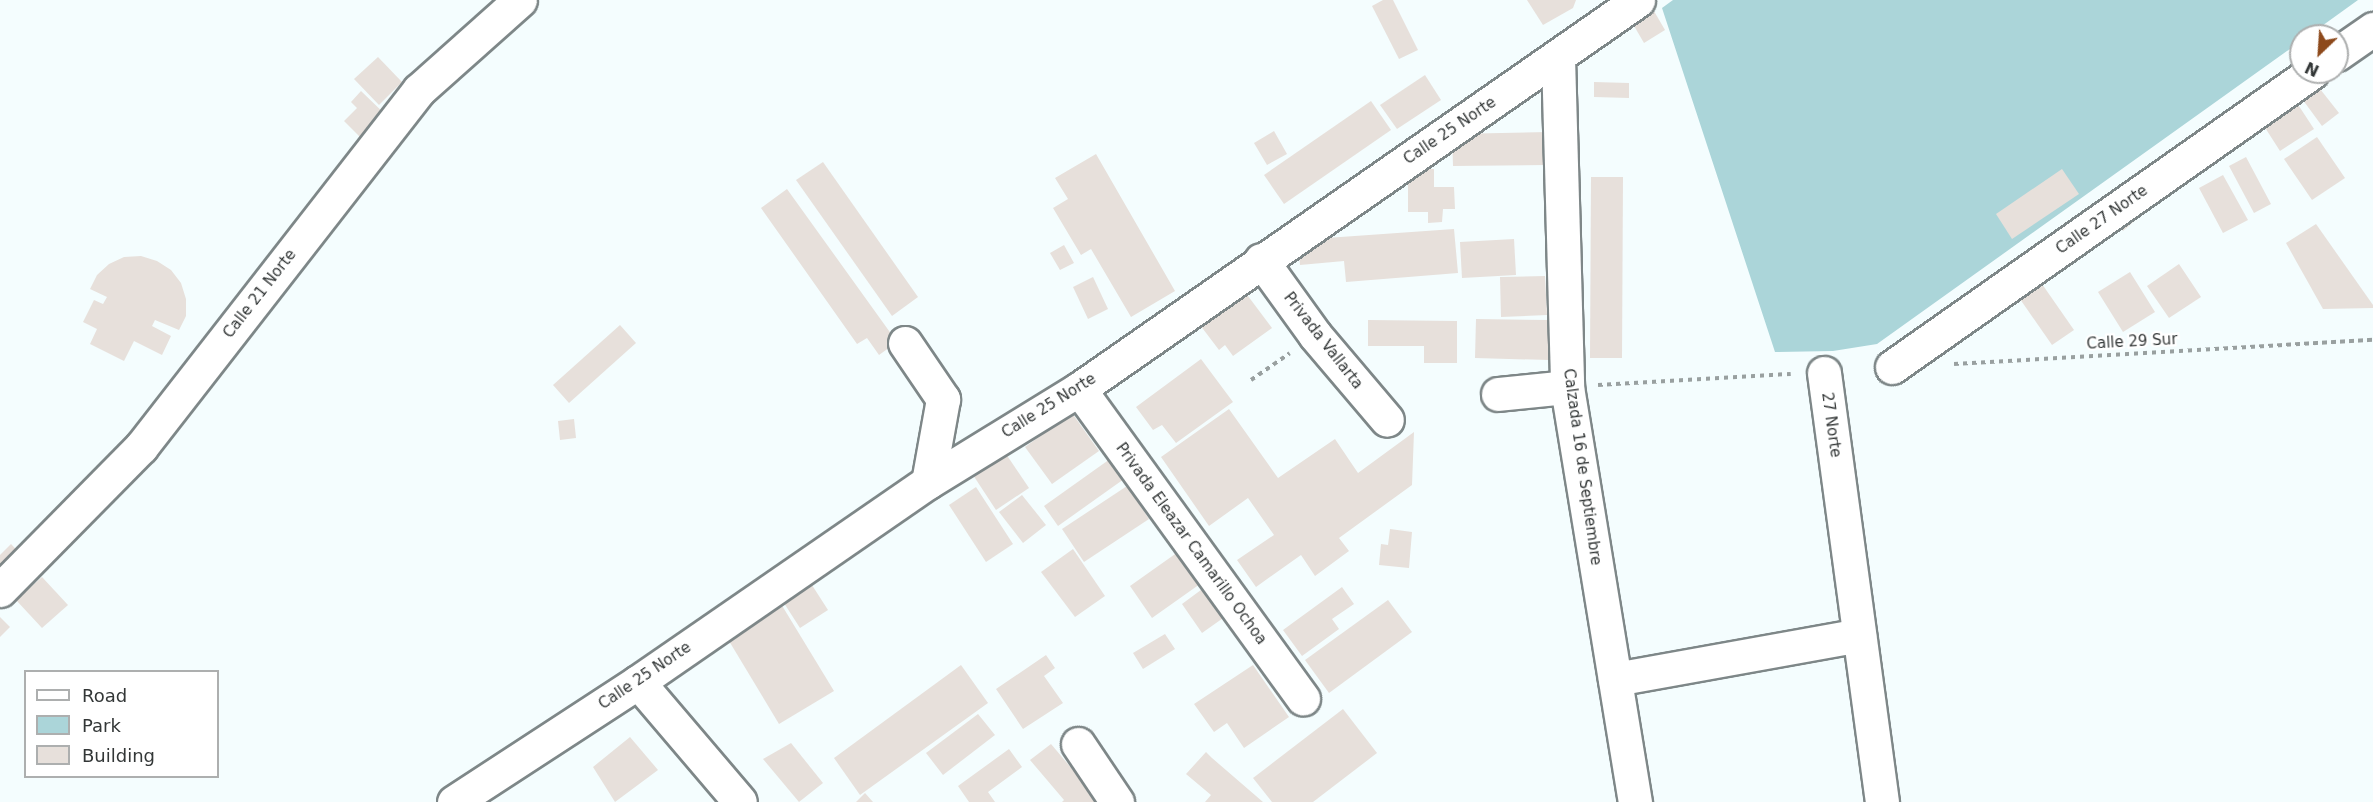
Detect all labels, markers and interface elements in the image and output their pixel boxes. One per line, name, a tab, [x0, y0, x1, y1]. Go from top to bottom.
north arrow	[2289, 24, 2349, 84]
text: N	[2302, 58, 2322, 80]
street label: Calle 25 Norte	[1400, 93, 1500, 169]
street label: Calle 27 Norte	[2053, 182, 2151, 258]
street label: Calle 21 Norte	[220, 246, 300, 342]
street label: Privada Vallarta	[1280, 289, 1366, 393]
street label: Calle 29 Sur	[2086, 331, 2178, 353]
street label: Calzada 16 de Septiembre	[1559, 367, 1605, 567]
street label: Calle 25 Norte	[999, 370, 1099, 442]
street label: 27 Norte	[1818, 391, 1844, 459]
street label: Privada Eleazar Camarillo Ochoa	[1112, 440, 1270, 648]
street label: Calle 25 Norte	[595, 638, 695, 714]
legend	[24, 670, 219, 778]
text: Road	[82, 685, 127, 706]
text: Park	[82, 715, 121, 736]
text: Building	[82, 745, 155, 766]

